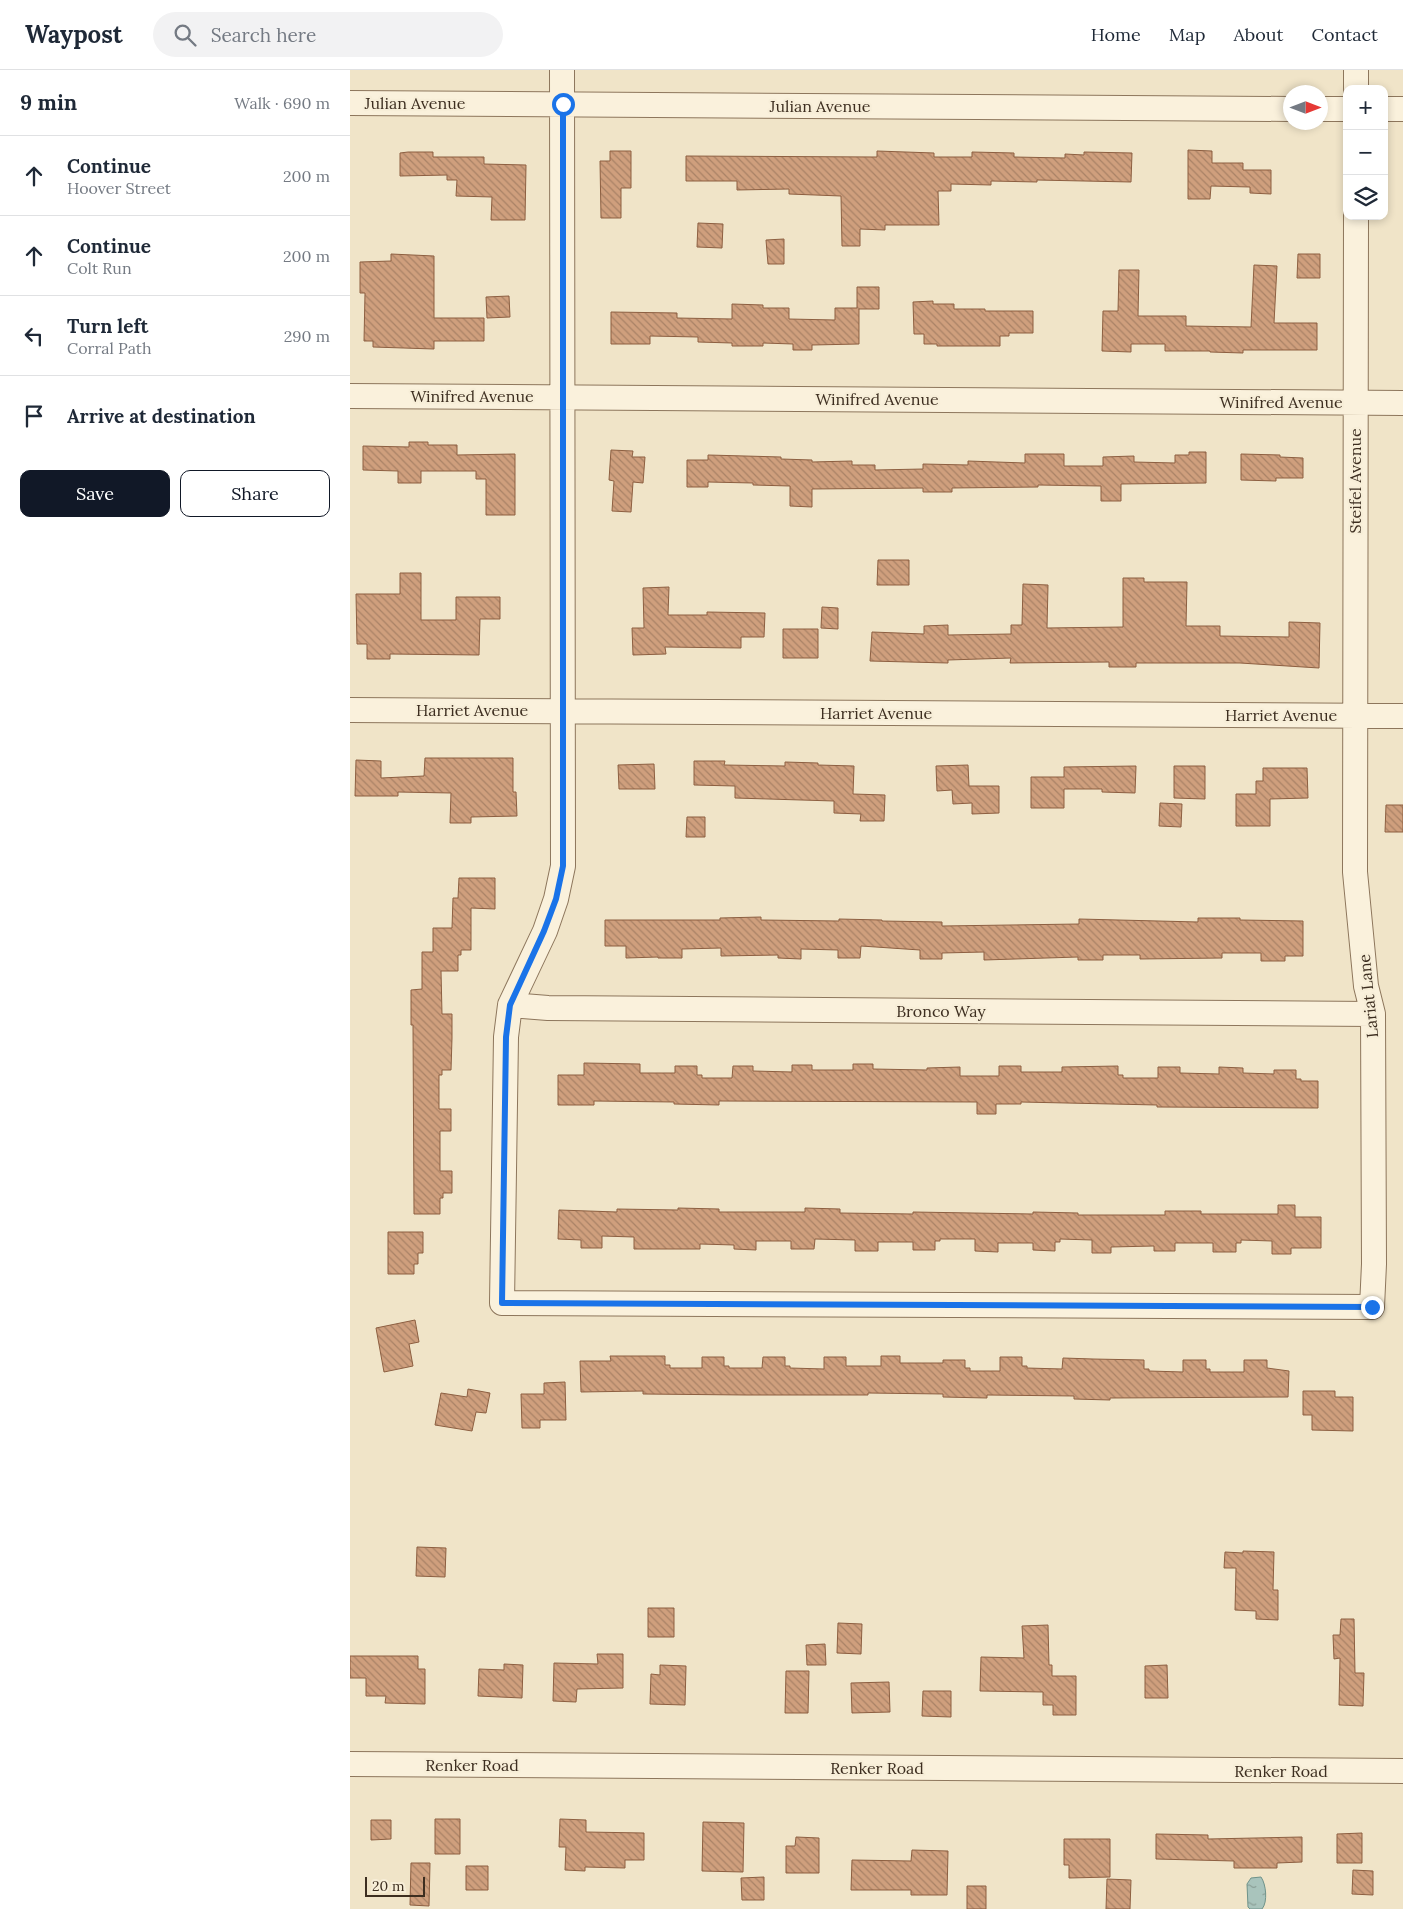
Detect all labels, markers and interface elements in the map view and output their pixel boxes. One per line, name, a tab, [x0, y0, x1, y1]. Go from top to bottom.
search box	[153, 12, 503, 57]
text: Waypost	[25, 19, 123, 50]
icon: search	[171, 21, 199, 49]
text: Search here	[211, 23, 316, 47]
text: Home	[1091, 23, 1141, 46]
text: Map	[1169, 23, 1205, 46]
text: About	[1233, 23, 1283, 46]
text: Contact	[1311, 23, 1378, 46]
north arrow	[1283, 85, 1328, 130]
map controls	[1343, 85, 1388, 220]
button: +	[1343, 85, 1388, 130]
text: 9 min	[20, 89, 77, 116]
text: Walk · 690 m	[234, 93, 330, 113]
street label: Julian Avenue	[364, 93, 466, 113]
route start	[552, 93, 575, 116]
street label: Julian Avenue	[769, 96, 871, 116]
button: −	[1343, 130, 1388, 175]
text: Continue	[67, 154, 151, 178]
icon: ahead	[20, 162, 48, 190]
text: 200 m	[283, 166, 330, 186]
button: layers	[1343, 175, 1388, 220]
text: Hoover Street	[67, 178, 171, 198]
text: Continue	[67, 234, 151, 258]
icon: ahead	[20, 242, 48, 270]
text: 200 m	[283, 246, 330, 266]
text: Colt Run	[67, 258, 132, 278]
text: Turn left	[67, 314, 148, 338]
icon: left	[20, 322, 48, 350]
text: 290 m	[284, 326, 330, 346]
text: Corral Path	[67, 338, 152, 358]
street label: Winifred Avenue	[410, 386, 534, 406]
street label: Winifred Avenue	[815, 389, 939, 409]
street label: Winifred Avenue	[1219, 392, 1343, 412]
icon: arrive	[20, 402, 48, 430]
text: Arrive at destination	[67, 404, 256, 428]
street label: Steifel Avenue	[1345, 428, 1365, 534]
button: Save	[20, 470, 170, 517]
button: Share	[180, 470, 330, 517]
street label: Harriet Avenue	[416, 700, 528, 720]
street label: Harriet Avenue	[820, 703, 932, 723]
street label: Harriet Avenue	[1225, 705, 1337, 725]
street label: Lariat Lane	[1354, 953, 1382, 1039]
street label: Bronco Way	[896, 1001, 986, 1021]
route end	[1361, 1296, 1384, 1319]
street label: Renker Road	[425, 1755, 519, 1775]
street label: Renker Road	[830, 1758, 924, 1778]
street label: Renker Road	[1234, 1761, 1328, 1781]
scale bar	[365, 1874, 425, 1897]
text: 20 m	[372, 1877, 404, 1895]

